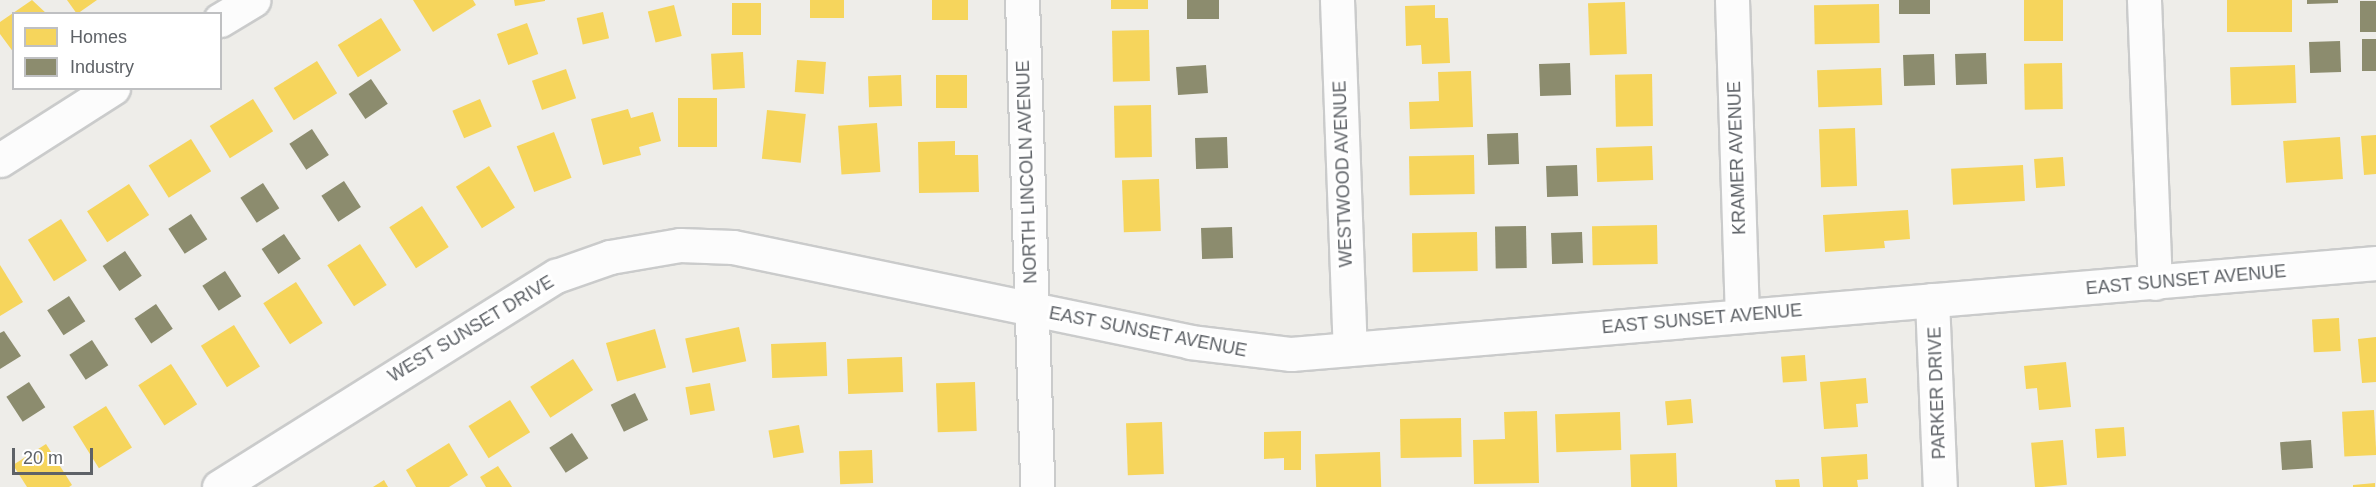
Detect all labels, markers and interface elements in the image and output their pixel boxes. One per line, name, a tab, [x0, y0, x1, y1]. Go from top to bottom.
legend	[12, 12, 222, 90]
text: Homes	[70, 27, 127, 47]
text: Industry	[70, 57, 134, 77]
street label: NORTH LINCOLN AVENUE	[1012, 60, 1042, 284]
street label: WESTWOOD AVENUE	[1329, 80, 1357, 268]
street label: KRAMER AVENUE	[1724, 80, 1750, 236]
street label: EAST SUNSET AVENUE	[2084, 260, 2288, 300]
street label: WEST SUNSET DRIVE	[384, 271, 558, 387]
street label: EAST SUNSET AVENUE	[1600, 299, 1804, 339]
street label: EAST SUNSET AVENUE	[1046, 302, 1250, 362]
street label: PARKER DRIVE	[1924, 326, 1950, 460]
scale bar	[15, 436, 96, 474]
text: 20 m	[23, 448, 63, 468]

